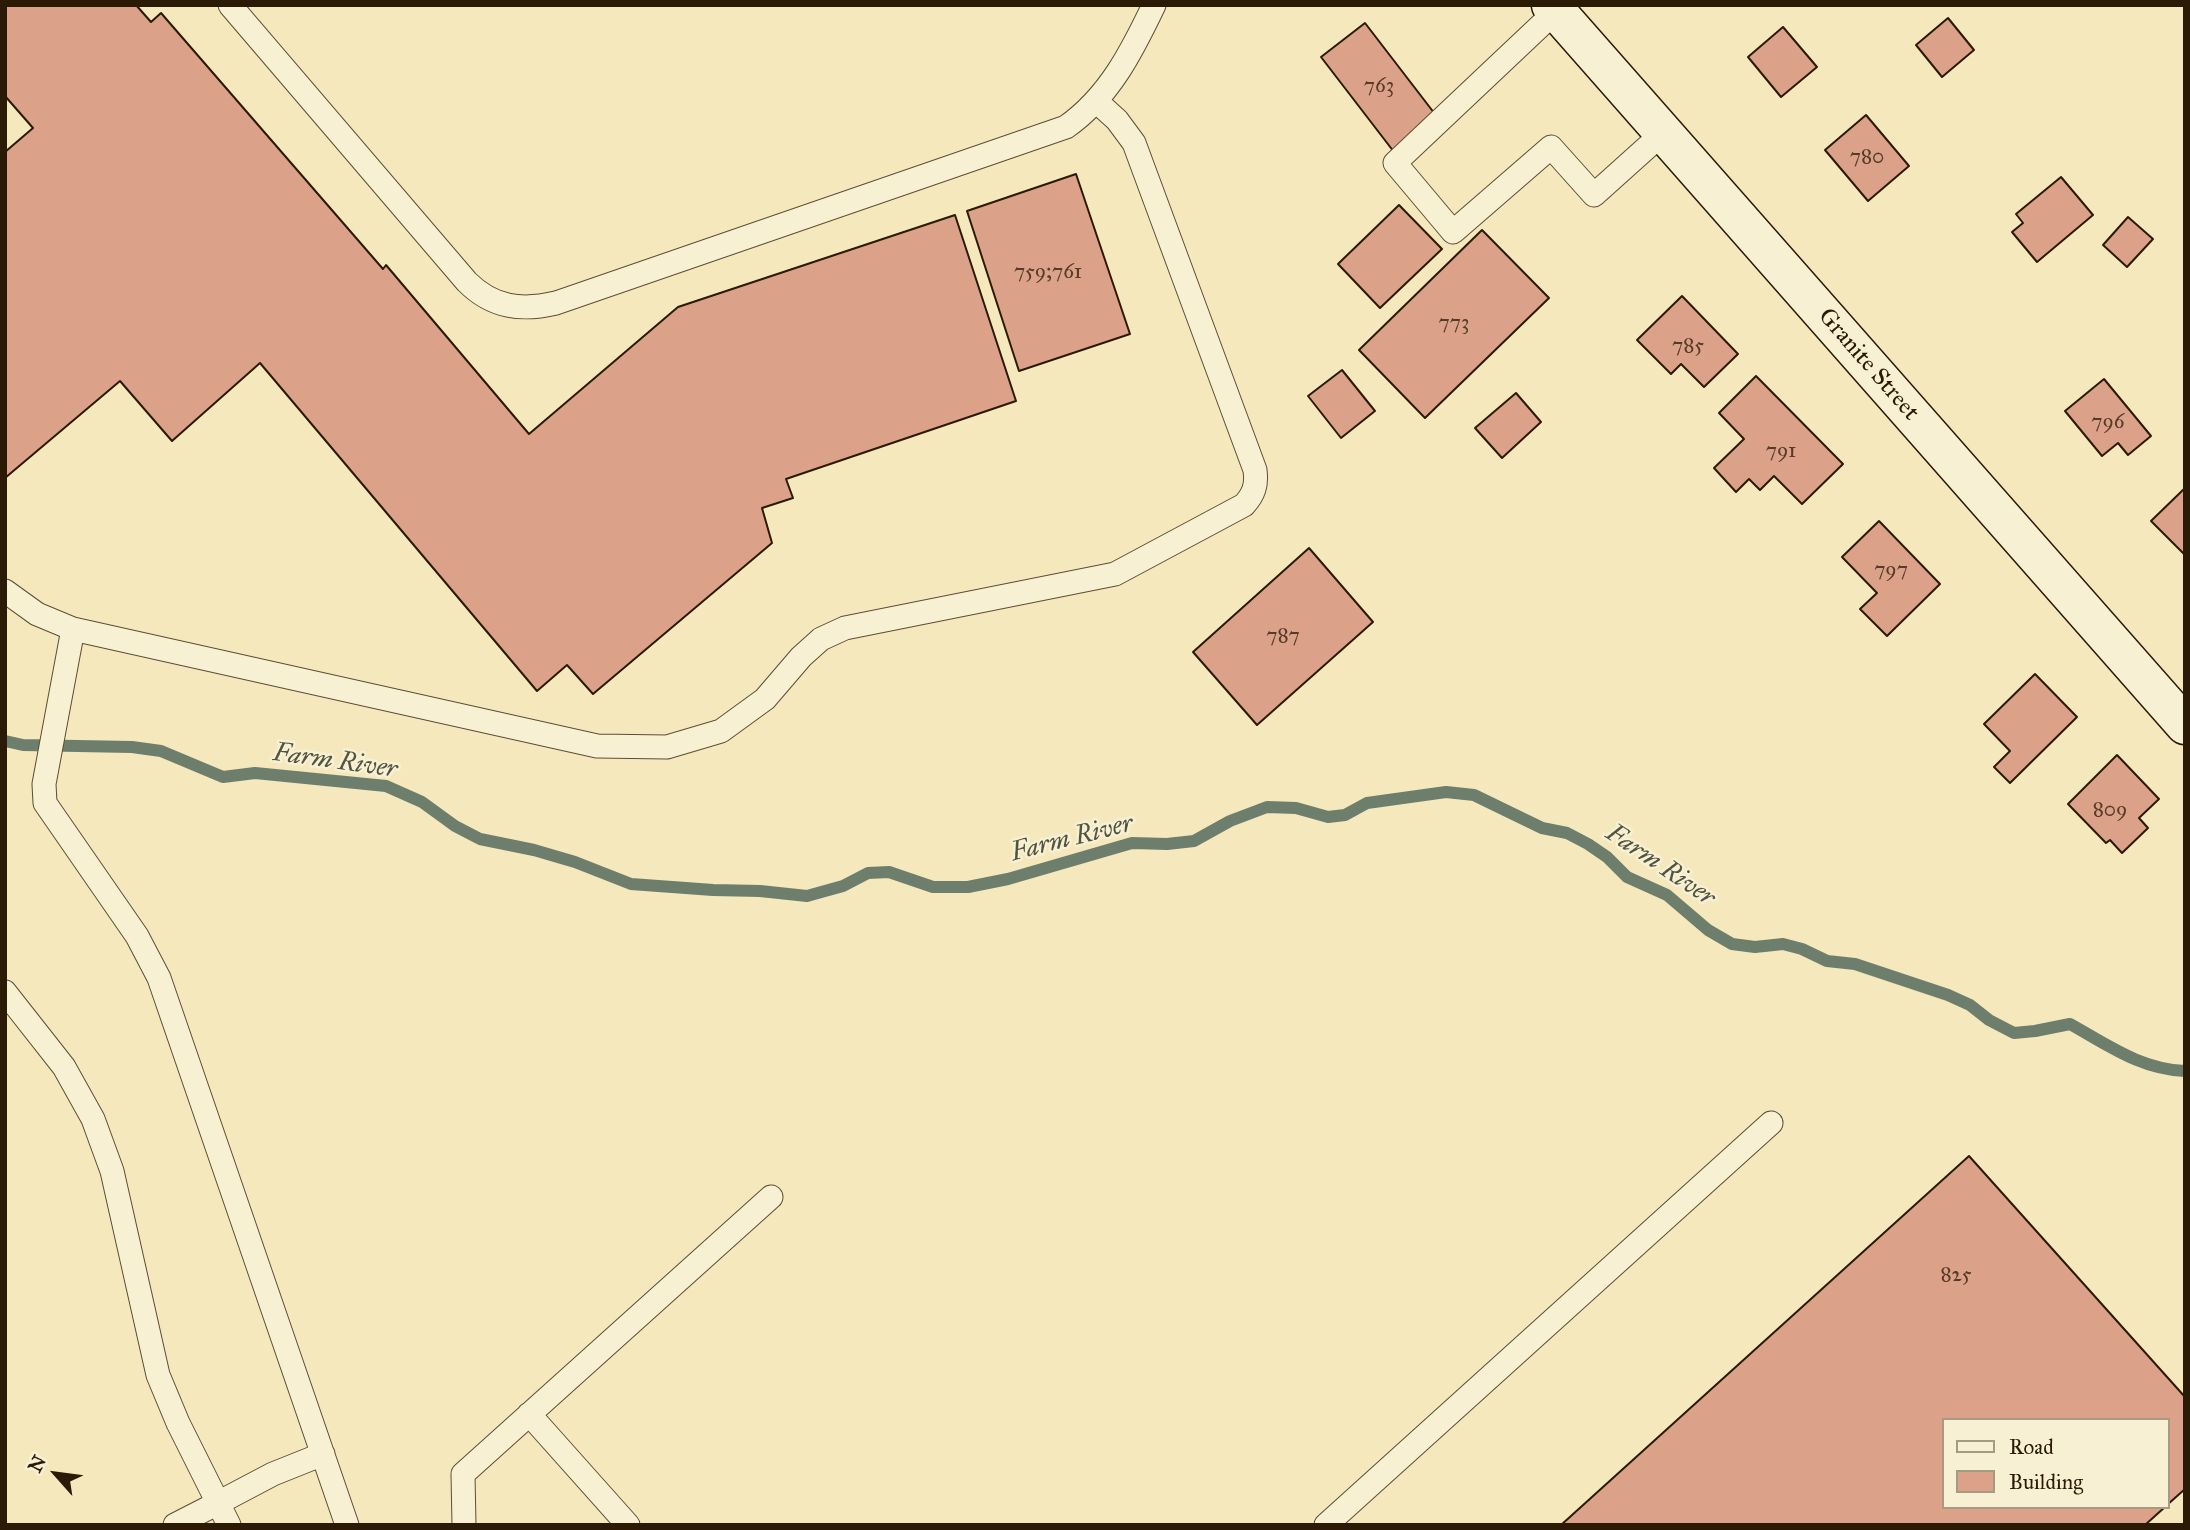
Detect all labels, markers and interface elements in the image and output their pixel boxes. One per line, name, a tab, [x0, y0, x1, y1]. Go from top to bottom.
house number: 763	[1364, 74, 1394, 100]
house number: 780	[1850, 145, 1884, 171]
house number: 759;761	[1014, 260, 1082, 286]
street label: Granite Street	[1811, 303, 1925, 427]
house number: 773	[1439, 311, 1469, 337]
house number: 785	[1672, 334, 1704, 360]
house number: 796	[2091, 410, 2125, 436]
house number: 791	[1766, 439, 1796, 465]
house number: 797	[1874, 558, 1908, 584]
house number: 787	[1266, 624, 1300, 650]
water label: Farm River	[271, 738, 399, 786]
house number: 809	[2093, 798, 2127, 824]
water label: Farm River	[1008, 809, 1136, 869]
water label: Farm River	[1599, 818, 1721, 914]
house number: 825	[1940, 1263, 1972, 1289]
legend	[1941, 1418, 2169, 1509]
text: Road	[2009, 1434, 2054, 1460]
north arrow	[21, 1439, 91, 1509]
text: N	[23, 1451, 51, 1476]
text: Building	[2009, 1469, 2083, 1495]

